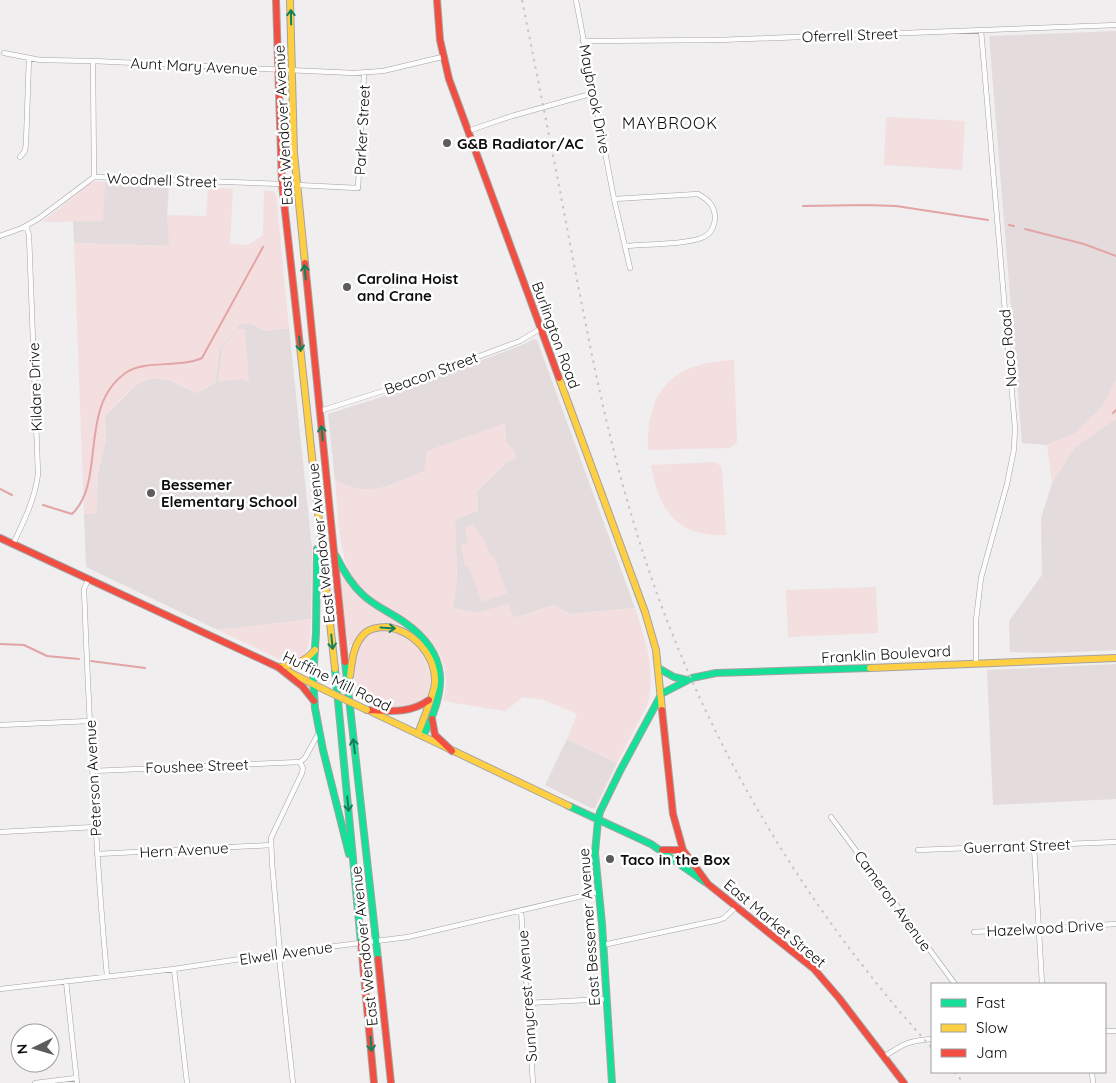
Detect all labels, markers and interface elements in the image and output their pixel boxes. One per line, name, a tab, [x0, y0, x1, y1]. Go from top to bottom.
one-way arrow	[286, 10, 296, 26]
street label: Oferrell Street	[801, 24, 899, 46]
street label: Maybrook Drive	[575, 43, 615, 155]
street label: East Wendover Avenue	[269, 44, 297, 206]
street label: Aunt Mary Avenue	[130, 53, 258, 79]
street label: Parker Street	[350, 84, 374, 176]
district label: MAYBROOK	[622, 113, 718, 133]
place label: G&B Radiator/AC	[457, 134, 584, 153]
marker: G&B Radiator/AC	[441, 137, 453, 149]
street label: Woodnell Street	[106, 169, 218, 191]
one-way arrow	[300, 264, 310, 280]
place label: Carolina Hoist and Crane	[357, 269, 459, 305]
street label: Burlington Road	[528, 279, 584, 391]
marker: Carolina Hoist and Crane	[341, 281, 353, 293]
street label: Naco Road	[995, 308, 1021, 388]
one-way arrow	[295, 336, 305, 352]
street label: Kildare Drive	[24, 342, 46, 432]
street label: Beacon Street	[382, 347, 480, 399]
one-way arrow	[317, 426, 327, 442]
street label: East Wendover Avenue	[303, 462, 339, 624]
place label: Bessemer Elementary School	[161, 475, 297, 511]
marker: Bessemer Elementary School	[145, 487, 157, 499]
one-way arrow	[380, 623, 396, 632]
one-way arrow	[327, 634, 337, 650]
street label: Franklin Boulevard	[821, 641, 951, 667]
street label: Huffine Mill Road	[280, 647, 394, 715]
street label: Peterson Avenue	[80, 719, 106, 837]
one-way arrow	[349, 738, 359, 754]
street label: Foushee Street	[145, 755, 249, 777]
one-way arrow	[343, 795, 353, 811]
street label: Guerrant Street	[963, 835, 1071, 857]
street label: Hern Avenue	[139, 838, 229, 862]
street label: Cameron Avenue	[850, 847, 936, 955]
street label: East Bessemer Avenue	[574, 848, 604, 1006]
place label: Taco in the Box	[620, 850, 730, 869]
marker: Taco in the Box	[604, 853, 616, 865]
street label: East Wendover Avenue	[346, 865, 382, 1027]
street label: East Market Street	[720, 875, 830, 971]
street label: Hazelwood Drive	[986, 915, 1104, 941]
street label: Sunnycrest Avenue	[513, 930, 541, 1062]
street label: Elwell Avenue	[238, 937, 334, 969]
legend	[931, 983, 1106, 1073]
text: Fast	[976, 993, 1005, 1012]
text: Slow	[976, 1018, 1008, 1037]
north arrow	[10, 1023, 60, 1073]
one-way arrow	[366, 1035, 376, 1051]
text: N	[13, 1043, 31, 1055]
text: Jam	[976, 1043, 1007, 1062]

